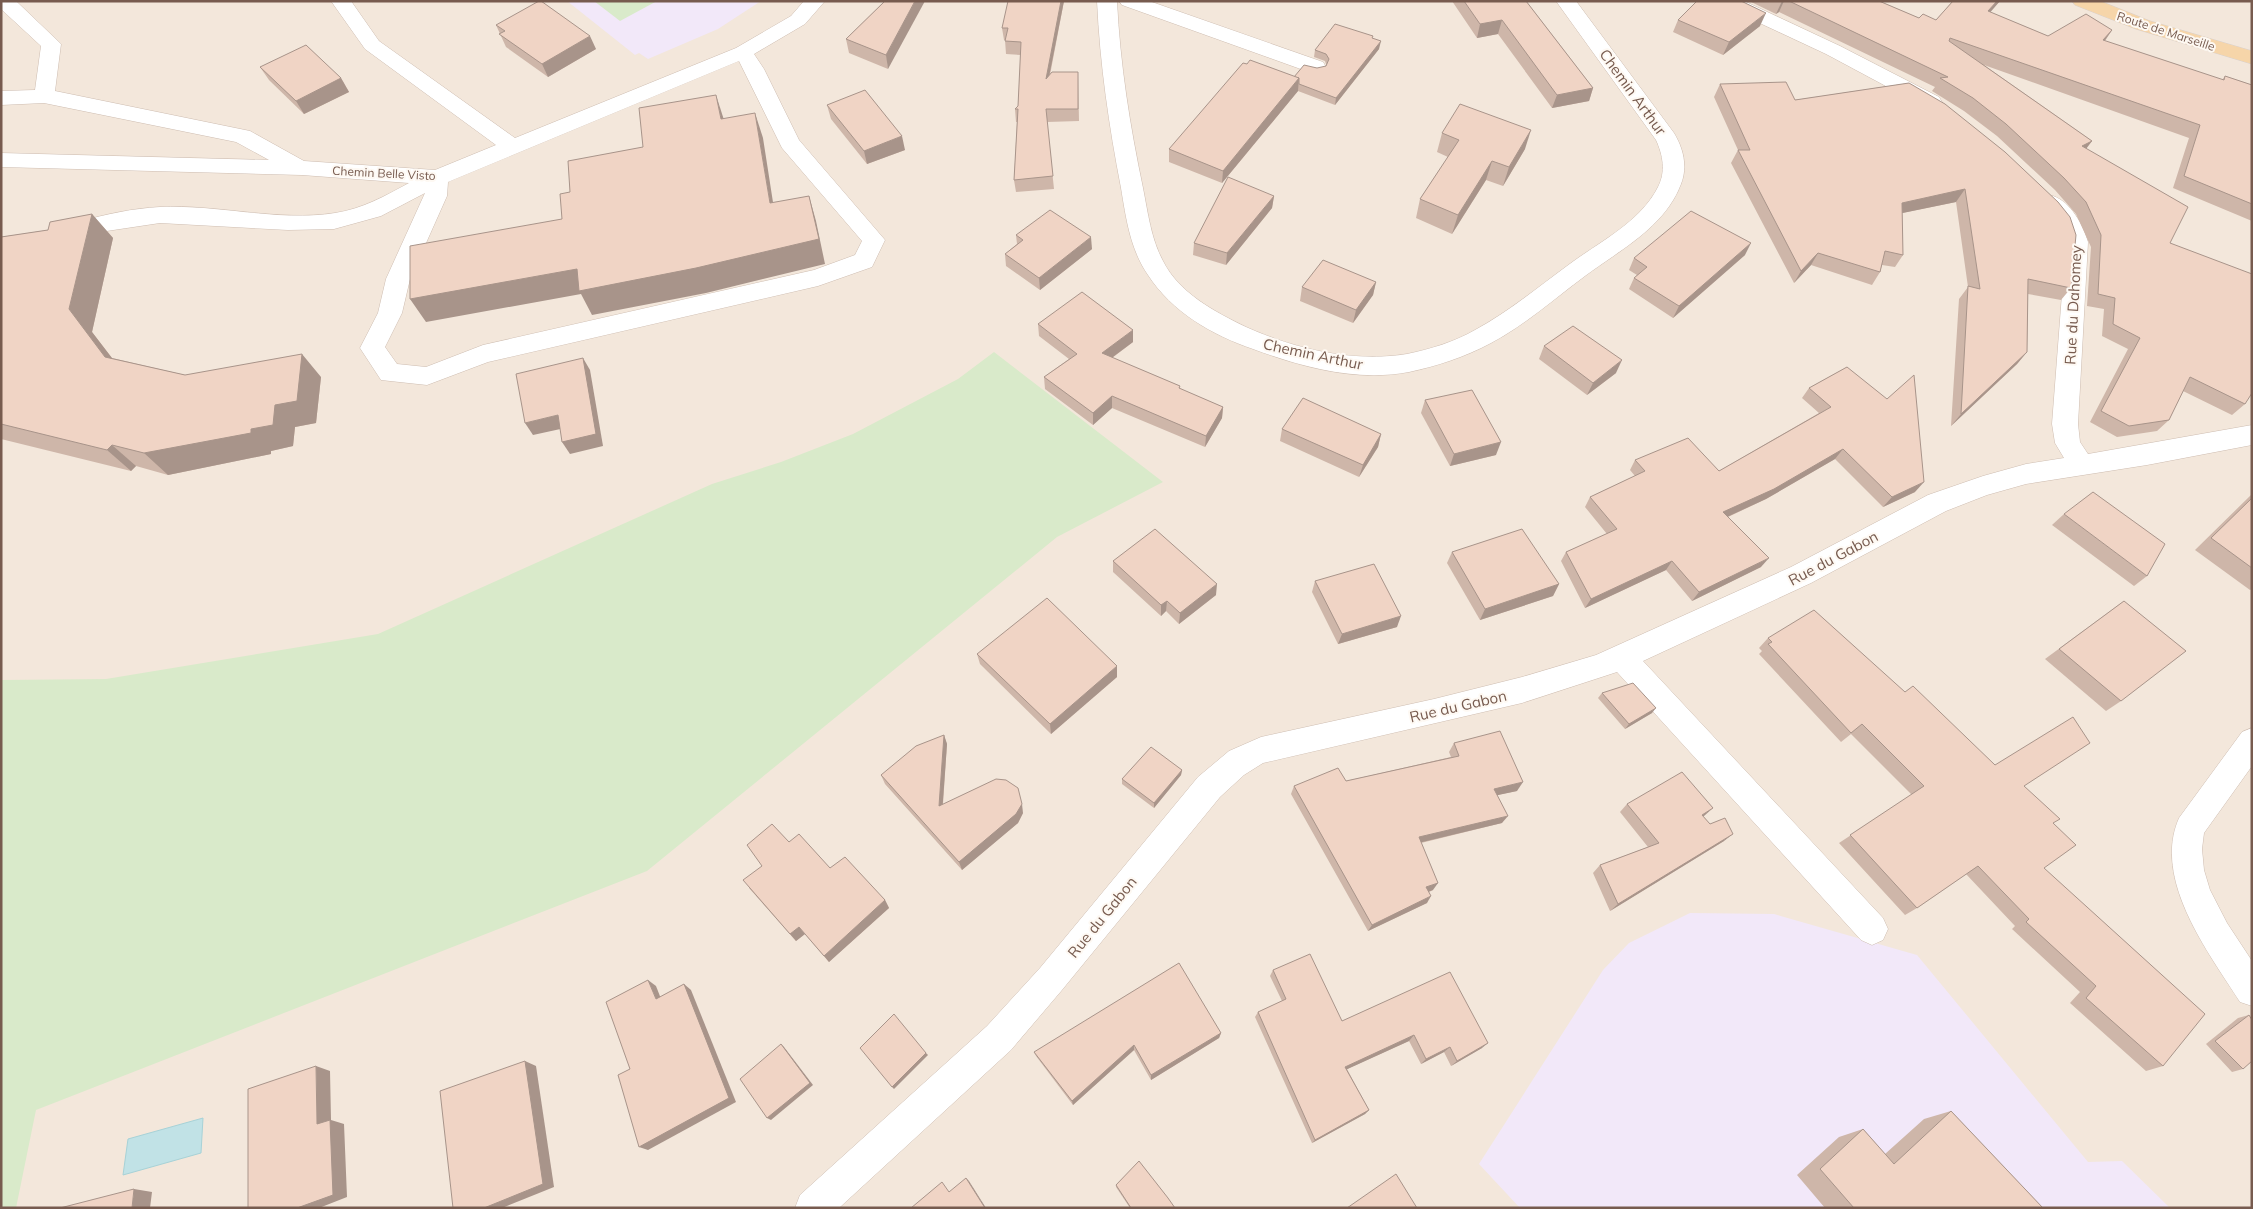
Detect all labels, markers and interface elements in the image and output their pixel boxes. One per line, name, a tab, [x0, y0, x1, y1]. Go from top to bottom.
street label: Route de Marseille	[2115, 8, 2217, 54]
street label: Chemin Arthur	[1595, 45, 1671, 139]
street label: Chemin Belle Visto	[332, 163, 436, 183]
street label: Rue du Dahomey	[2060, 245, 2086, 365]
street label: Chemin Arthur	[1261, 334, 1365, 374]
street label: Rue du Gabon	[1785, 526, 1881, 590]
street label: Rue du Gabon	[1408, 686, 1508, 726]
street label: Rue du Gabon	[1063, 873, 1141, 961]

